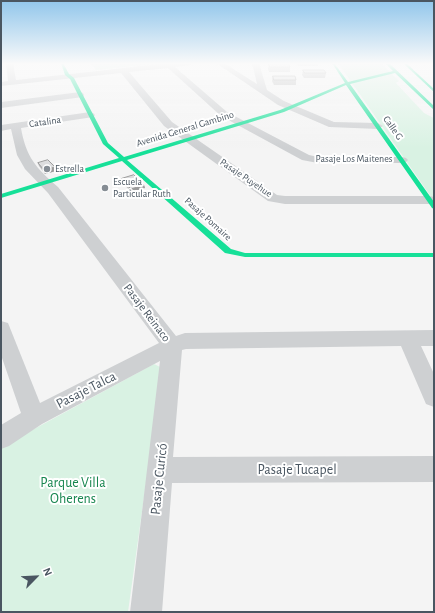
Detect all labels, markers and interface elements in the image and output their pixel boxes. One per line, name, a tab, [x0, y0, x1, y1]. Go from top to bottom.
street label: Avenida General Gambino	[135, 108, 235, 150]
street label: Calle G	[380, 113, 406, 143]
street label: Catalina	[28, 114, 62, 130]
street label: Pasaje Los Maitenes	[315, 153, 393, 165]
street label: Pasaje Puyehue	[218, 156, 274, 200]
place label: Estrella	[55, 163, 84, 175]
marker: Estrella	[42, 164, 52, 174]
place label: Escuela Particular Ruth	[113, 176, 171, 200]
marker: Escuela Particular Ruth	[100, 183, 110, 193]
street label: Pasaje Pomaire	[182, 195, 234, 243]
street label: Pasaje Reinaco	[120, 281, 174, 345]
street label: Pasaje Talca	[53, 368, 119, 412]
street label: Pasaje Curicó	[147, 442, 171, 516]
street label: Pasaje Tucapel	[257, 462, 337, 478]
park label: Parque Villa Oherens	[40, 475, 106, 508]
north arrow	[16, 557, 56, 597]
text: N	[41, 566, 54, 578]

